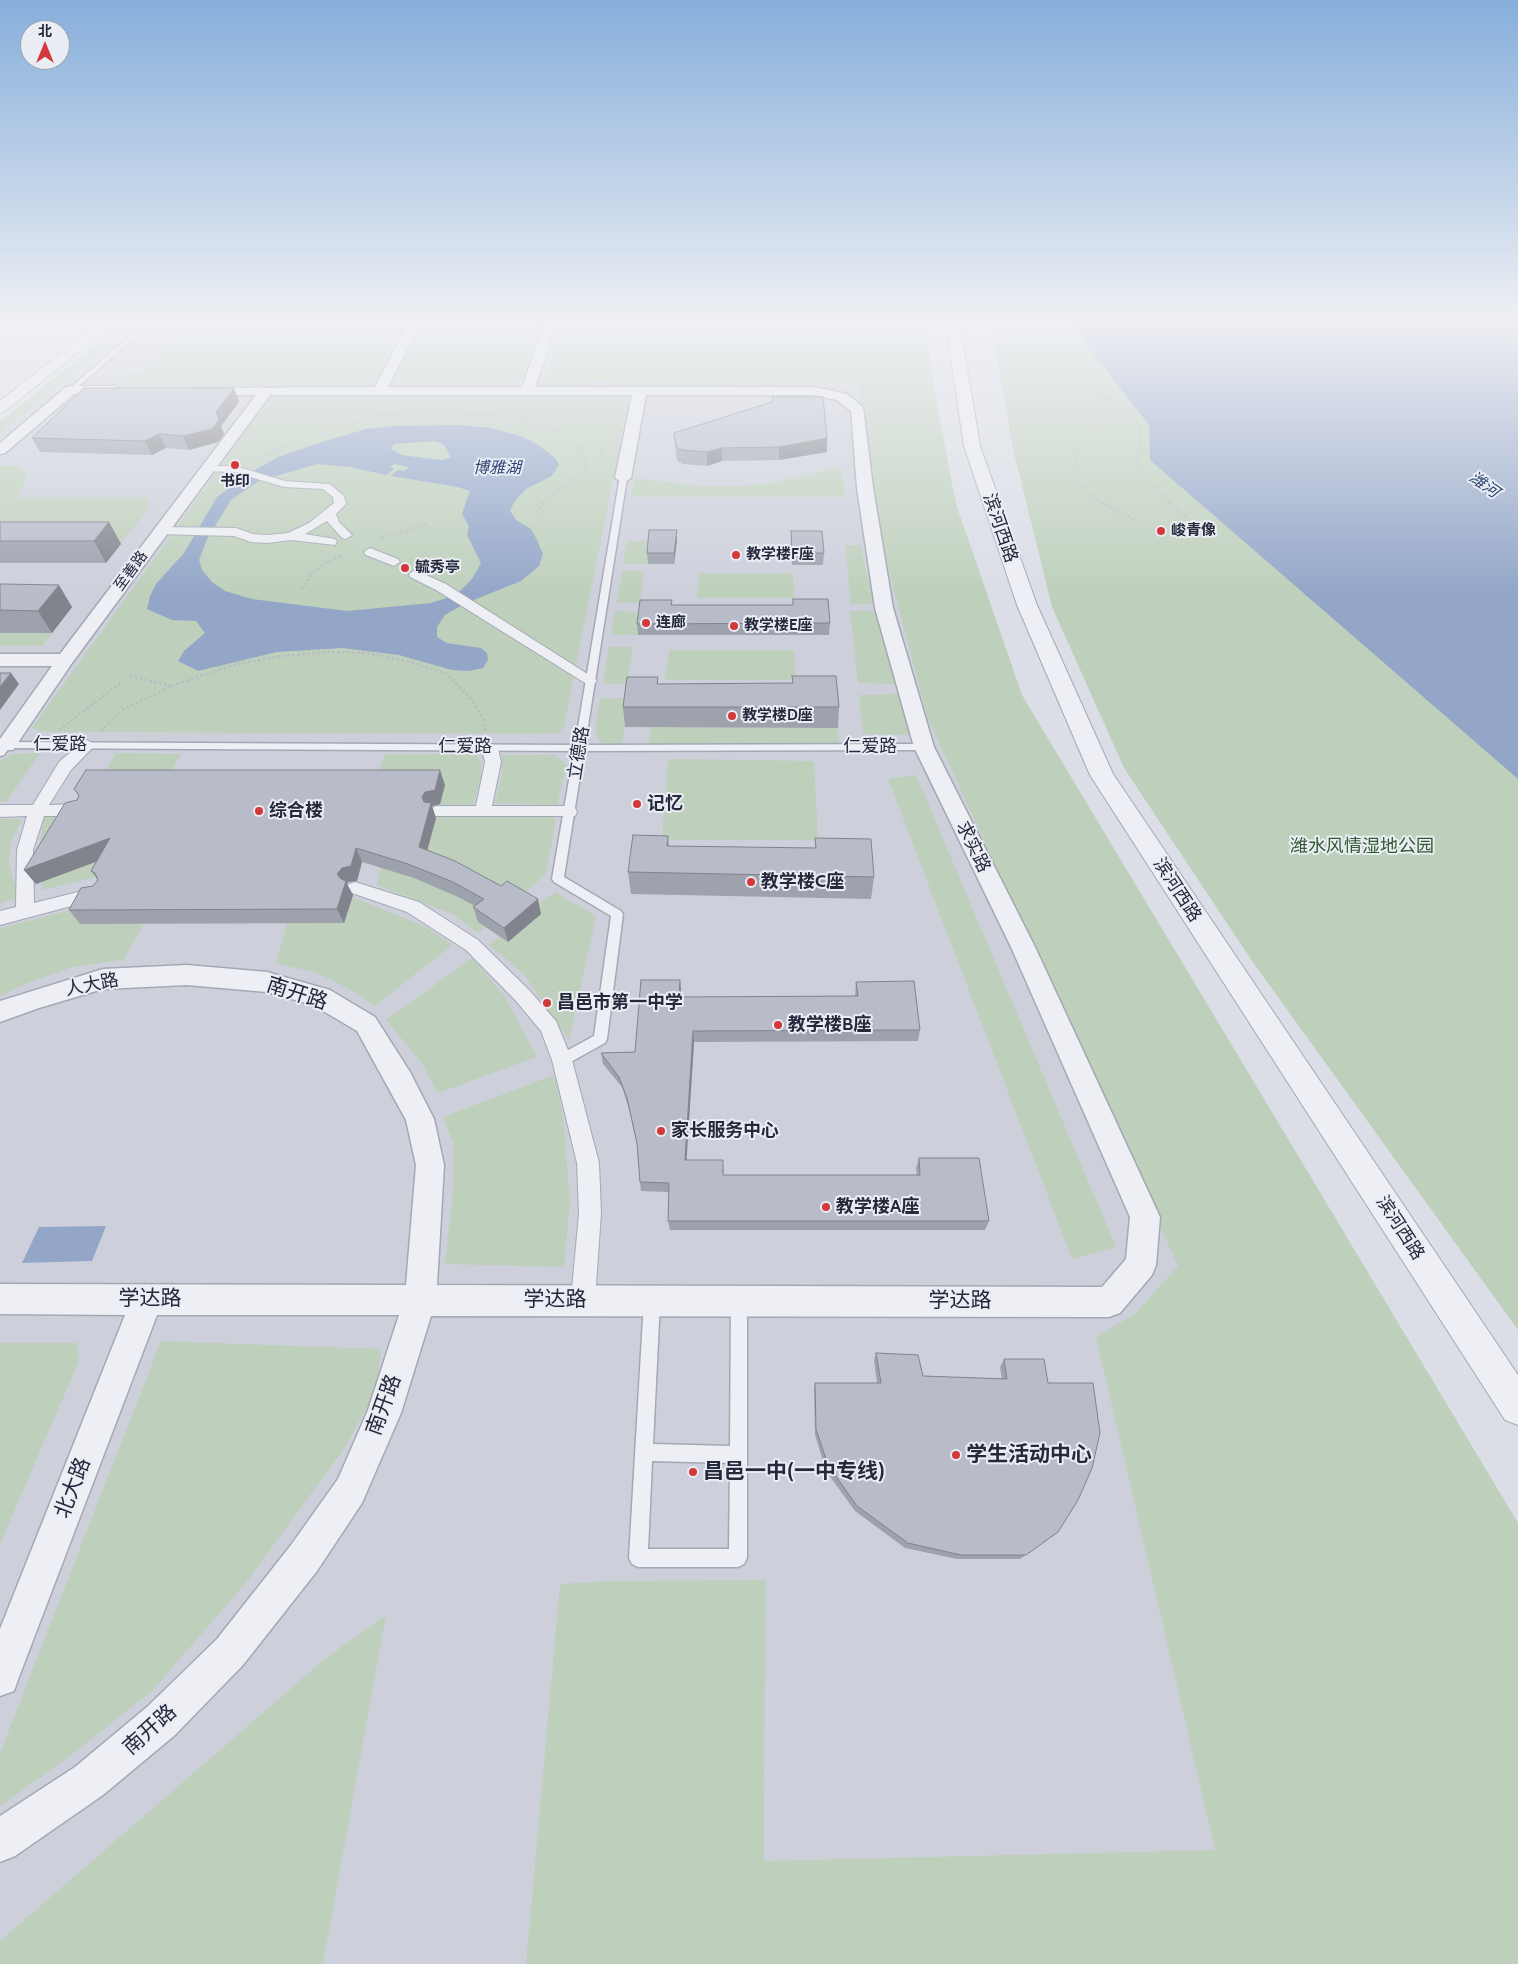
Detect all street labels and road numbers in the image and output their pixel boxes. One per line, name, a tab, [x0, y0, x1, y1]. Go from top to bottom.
street label: 滨河西路	[978, 490, 1022, 566]
street label: 至善路	[110, 548, 152, 594]
street label: 立德路	[564, 725, 594, 781]
street label: 仁爱路	[33, 734, 87, 756]
street label: 仁爱路	[438, 736, 492, 758]
street label: 仁爱路	[843, 736, 897, 758]
street label: 求实路	[951, 818, 995, 876]
street label: 滨河西路	[1148, 854, 1206, 926]
street label: 人大路	[63, 969, 121, 1001]
street label: 南开路	[263, 972, 331, 1016]
street label: 滨河西路	[1371, 1192, 1429, 1264]
street label: 学达路	[119, 1286, 181, 1312]
street label: 学达路	[524, 1287, 586, 1313]
street label: 学达路	[929, 1288, 991, 1314]
street label: 南开路	[361, 1371, 407, 1439]
street label: 北大路	[50, 1454, 96, 1522]
street label: 南开路	[118, 1700, 182, 1760]

